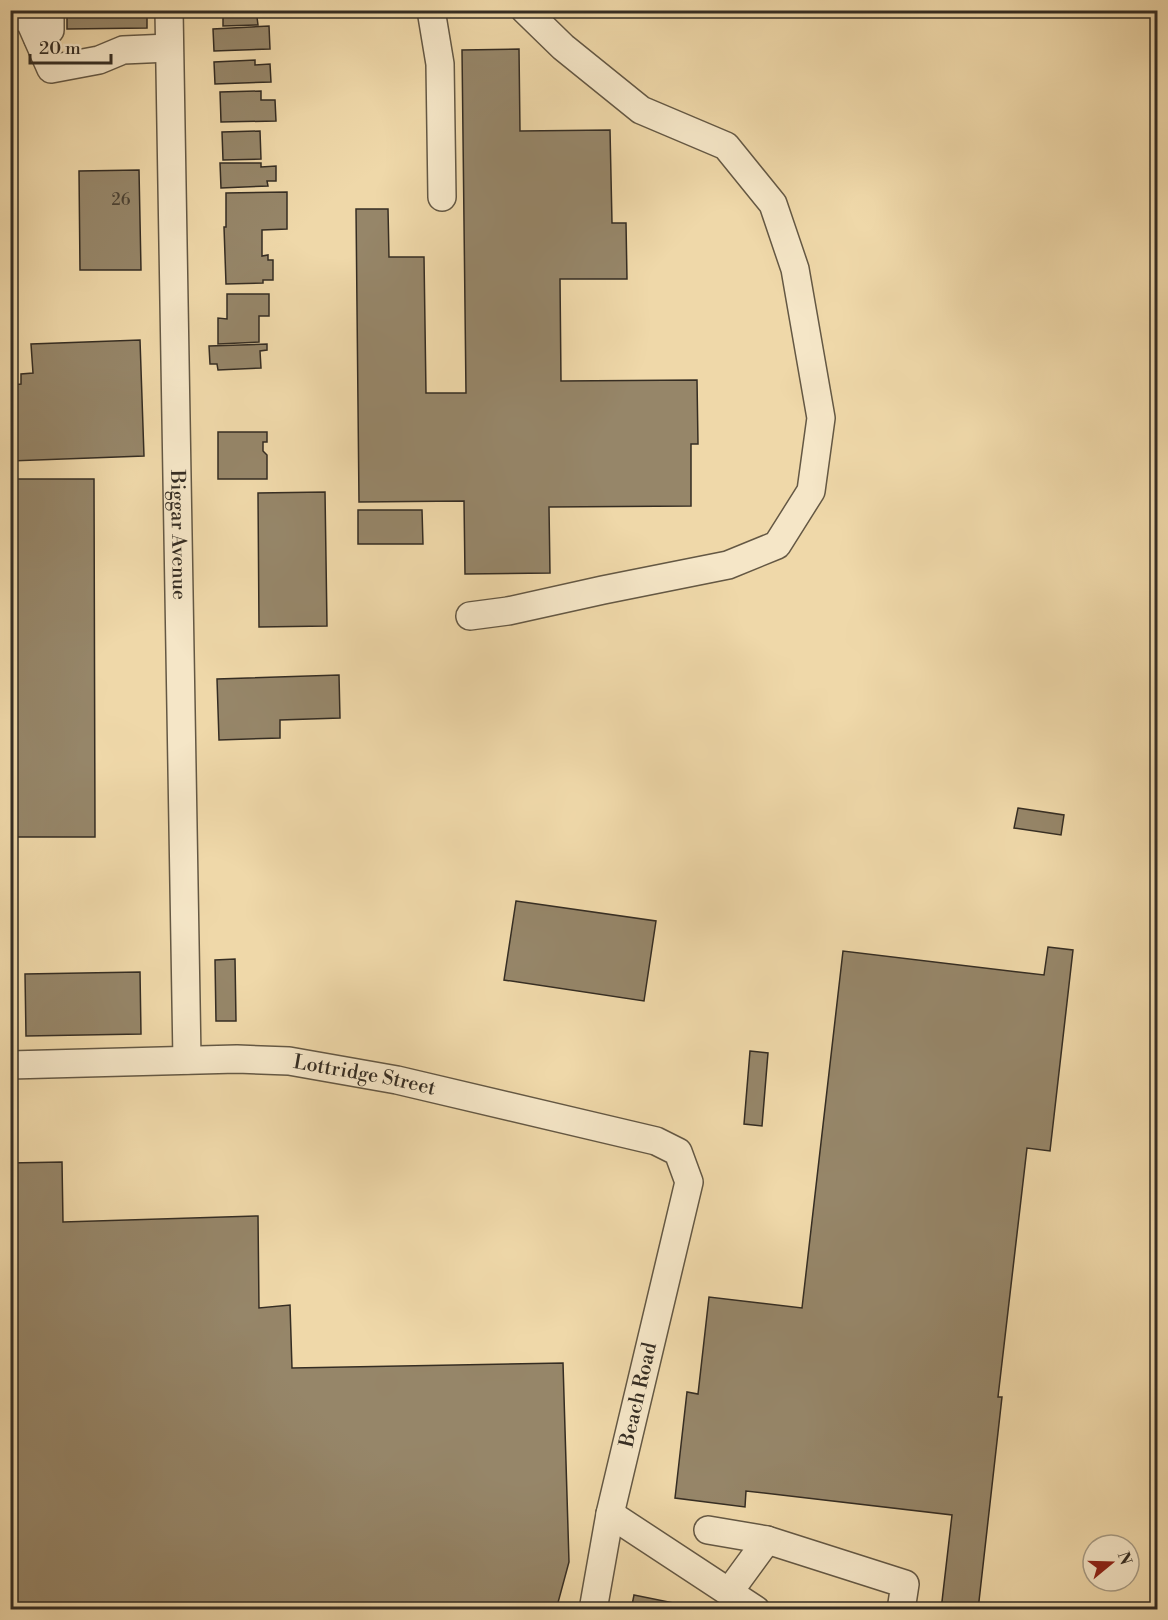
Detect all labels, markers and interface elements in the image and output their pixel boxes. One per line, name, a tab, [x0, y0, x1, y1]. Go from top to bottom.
scale bar	[30, 27, 111, 65]
text: 20 m	[39, 37, 81, 60]
house number: 26	[112, 190, 131, 210]
street label: Biggar Avenue	[164, 469, 192, 600]
street label: Lottridge Street	[291, 1050, 438, 1101]
street label: Beach Road	[615, 1340, 663, 1451]
north arrow	[1081, 1533, 1141, 1593]
text: N	[1113, 1549, 1136, 1568]

